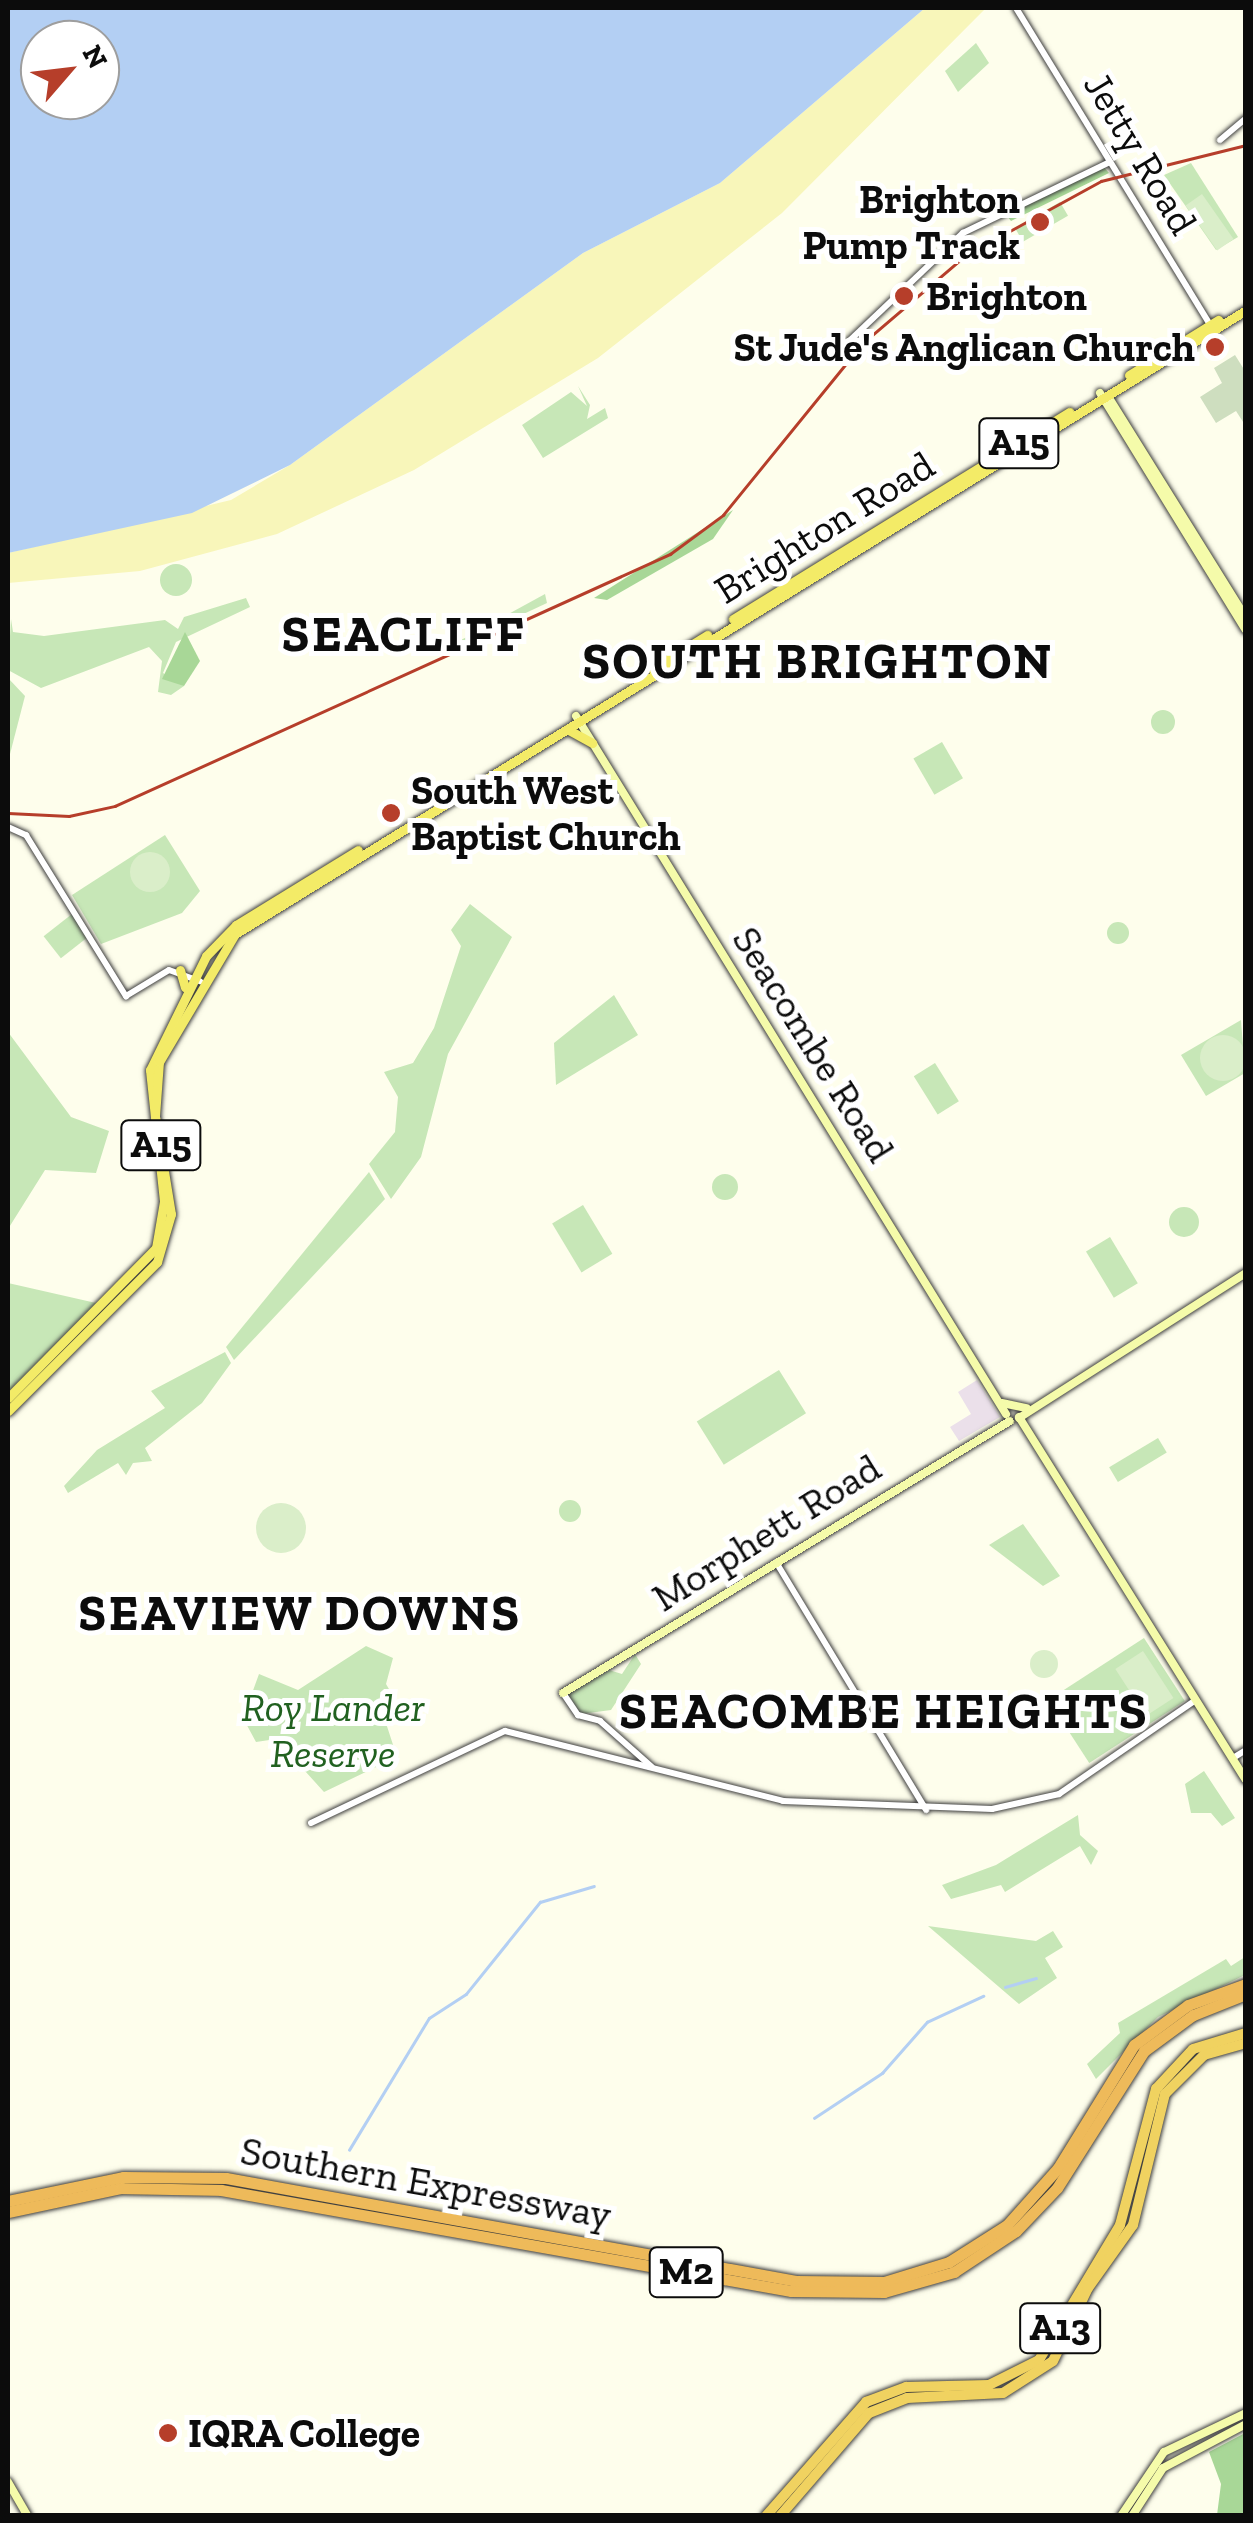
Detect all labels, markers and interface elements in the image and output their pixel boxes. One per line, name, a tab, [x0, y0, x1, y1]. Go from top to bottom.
north arrow	[20, 20, 120, 120]
text: N	[76, 39, 115, 74]
street label: Jetty Road	[1074, 63, 1208, 243]
place label: Brighton Pump Track	[802, 175, 1020, 269]
marker: Brighton Pump Track	[1029, 211, 1051, 233]
place label: Brighton	[926, 272, 1087, 320]
marker: Brighton	[891, 283, 917, 309]
place label: St Jude's Anglican Church	[732, 323, 1195, 371]
marker: St Jude's Anglican Church	[1204, 336, 1226, 358]
road number: A15	[976, 410, 1062, 476]
street label: Brighton Road	[705, 440, 943, 614]
district label: SEACLIFF	[282, 605, 526, 665]
district label: SOUTH BRIGHTON	[582, 632, 1054, 692]
place label: South West Baptist Church	[411, 766, 681, 860]
marker: South West Baptist Church	[380, 802, 402, 824]
street label: Seacombe Road	[723, 918, 905, 1170]
road number: A15	[119, 1112, 204, 1178]
street label: Morphett Road	[643, 1443, 889, 1621]
district label: SEAVIEW DOWNS	[78, 1584, 522, 1644]
district label: SEACOMBE HEIGHTS	[619, 1682, 1149, 1742]
park label: Roy Lander Reserve	[241, 1683, 425, 1777]
street label: Southern Expressway	[237, 2126, 615, 2238]
road number: M2	[648, 2239, 724, 2305]
road number: A13	[1018, 2295, 1102, 2361]
place label: IQRA College	[188, 2409, 421, 2457]
marker: IQRA College	[157, 2422, 179, 2444]

